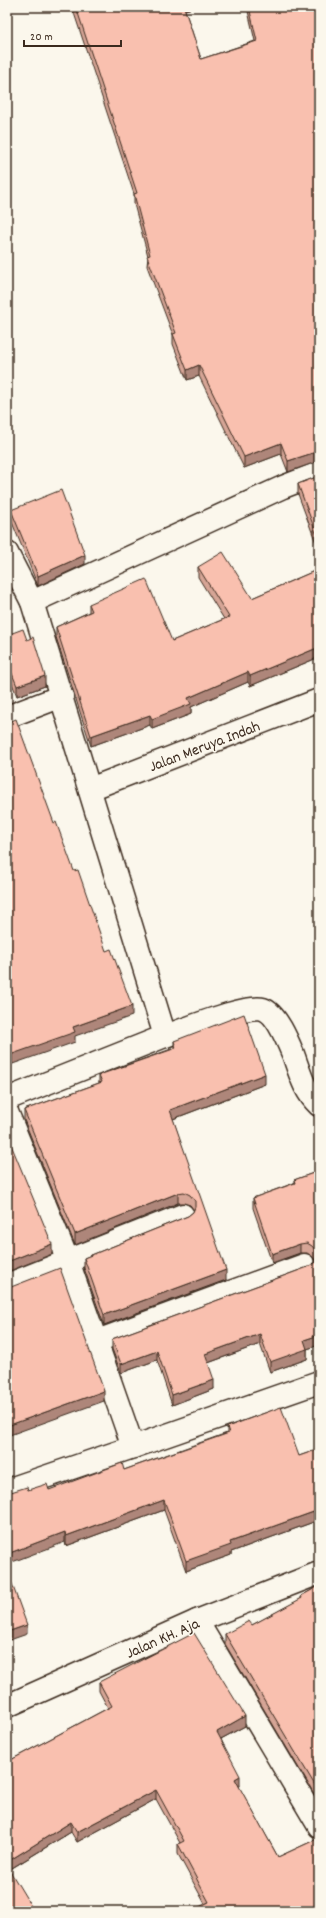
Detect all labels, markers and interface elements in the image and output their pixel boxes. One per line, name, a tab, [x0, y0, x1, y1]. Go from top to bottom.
scale bar	[24, 22, 121, 48]
text: 20 m	[30, 29, 53, 46]
street label: Jalan Meruya Indah	[146, 716, 264, 779]
street label: Jalan KH. Aja	[123, 1613, 204, 1666]

